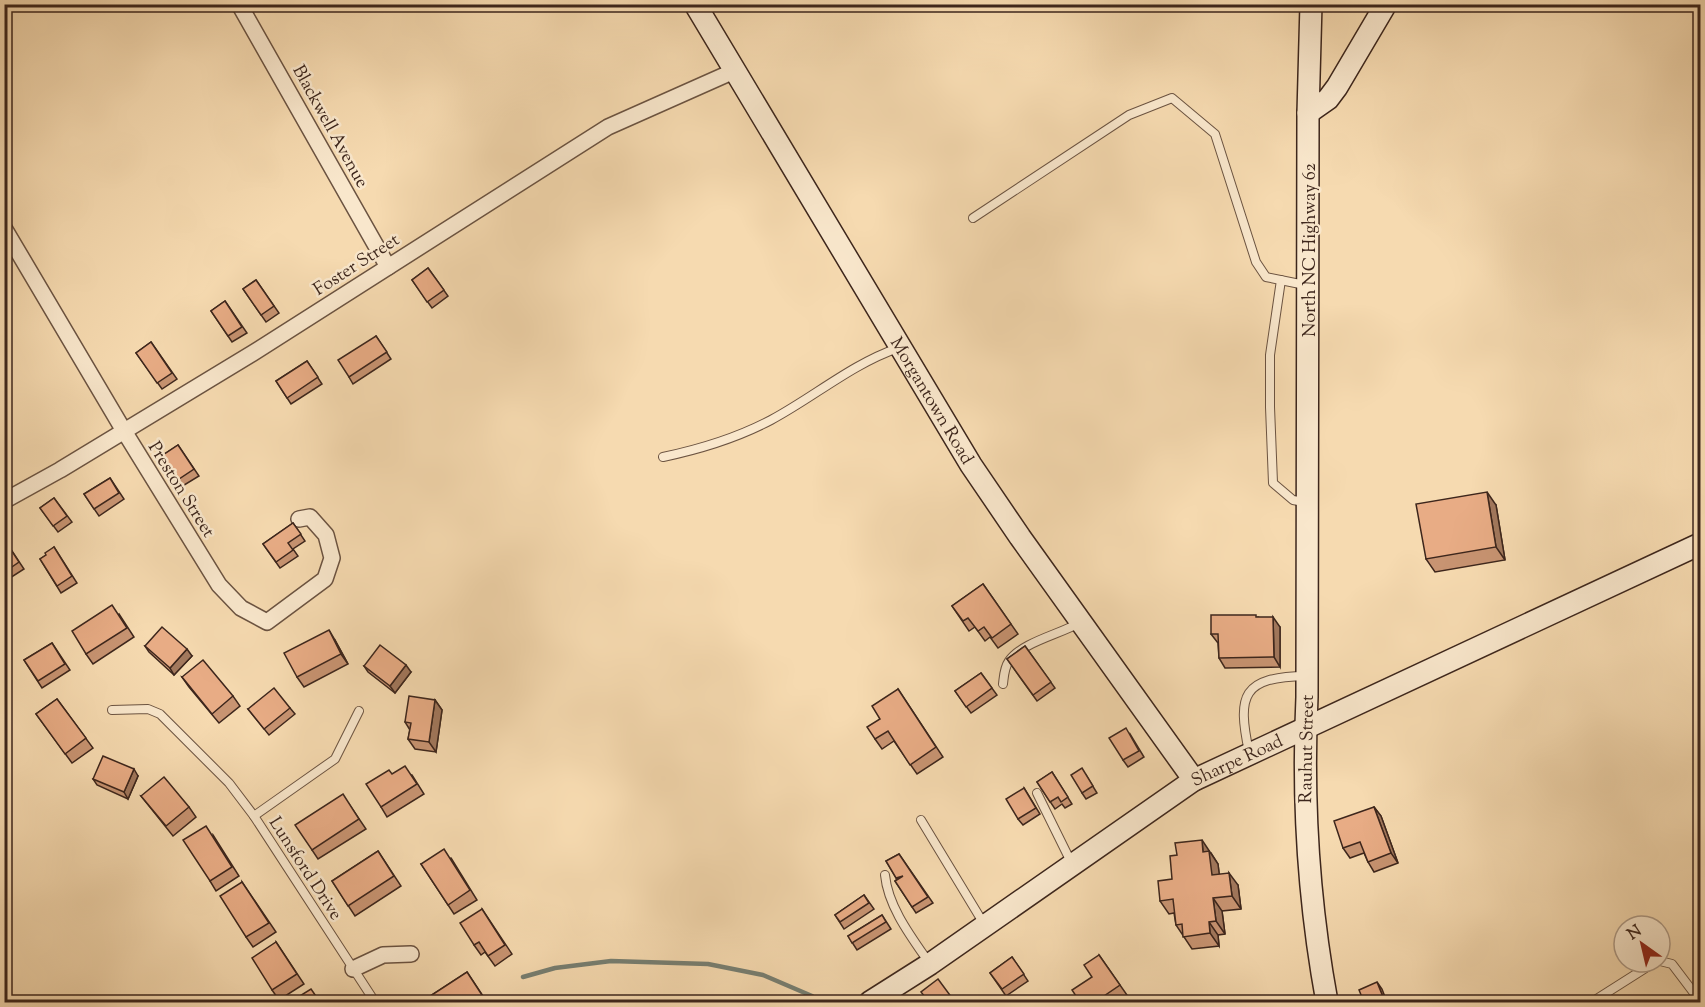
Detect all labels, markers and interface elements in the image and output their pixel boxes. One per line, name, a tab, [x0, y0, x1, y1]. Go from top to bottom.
street label: Blackwell Avenue	[285, 61, 374, 193]
street label: North NC Highway 62	[1298, 162, 1324, 337]
street label: Foster Street	[309, 228, 405, 303]
street label: Morgantown Road	[882, 333, 979, 470]
street label: Preston Street	[140, 437, 220, 543]
street label: Rauhut Street	[1294, 695, 1322, 804]
street label: Sharpe Road	[1187, 729, 1288, 795]
street label: Lunsford Drive	[261, 812, 348, 926]
north arrow	[1612, 914, 1672, 974]
text: N	[1623, 920, 1647, 947]

